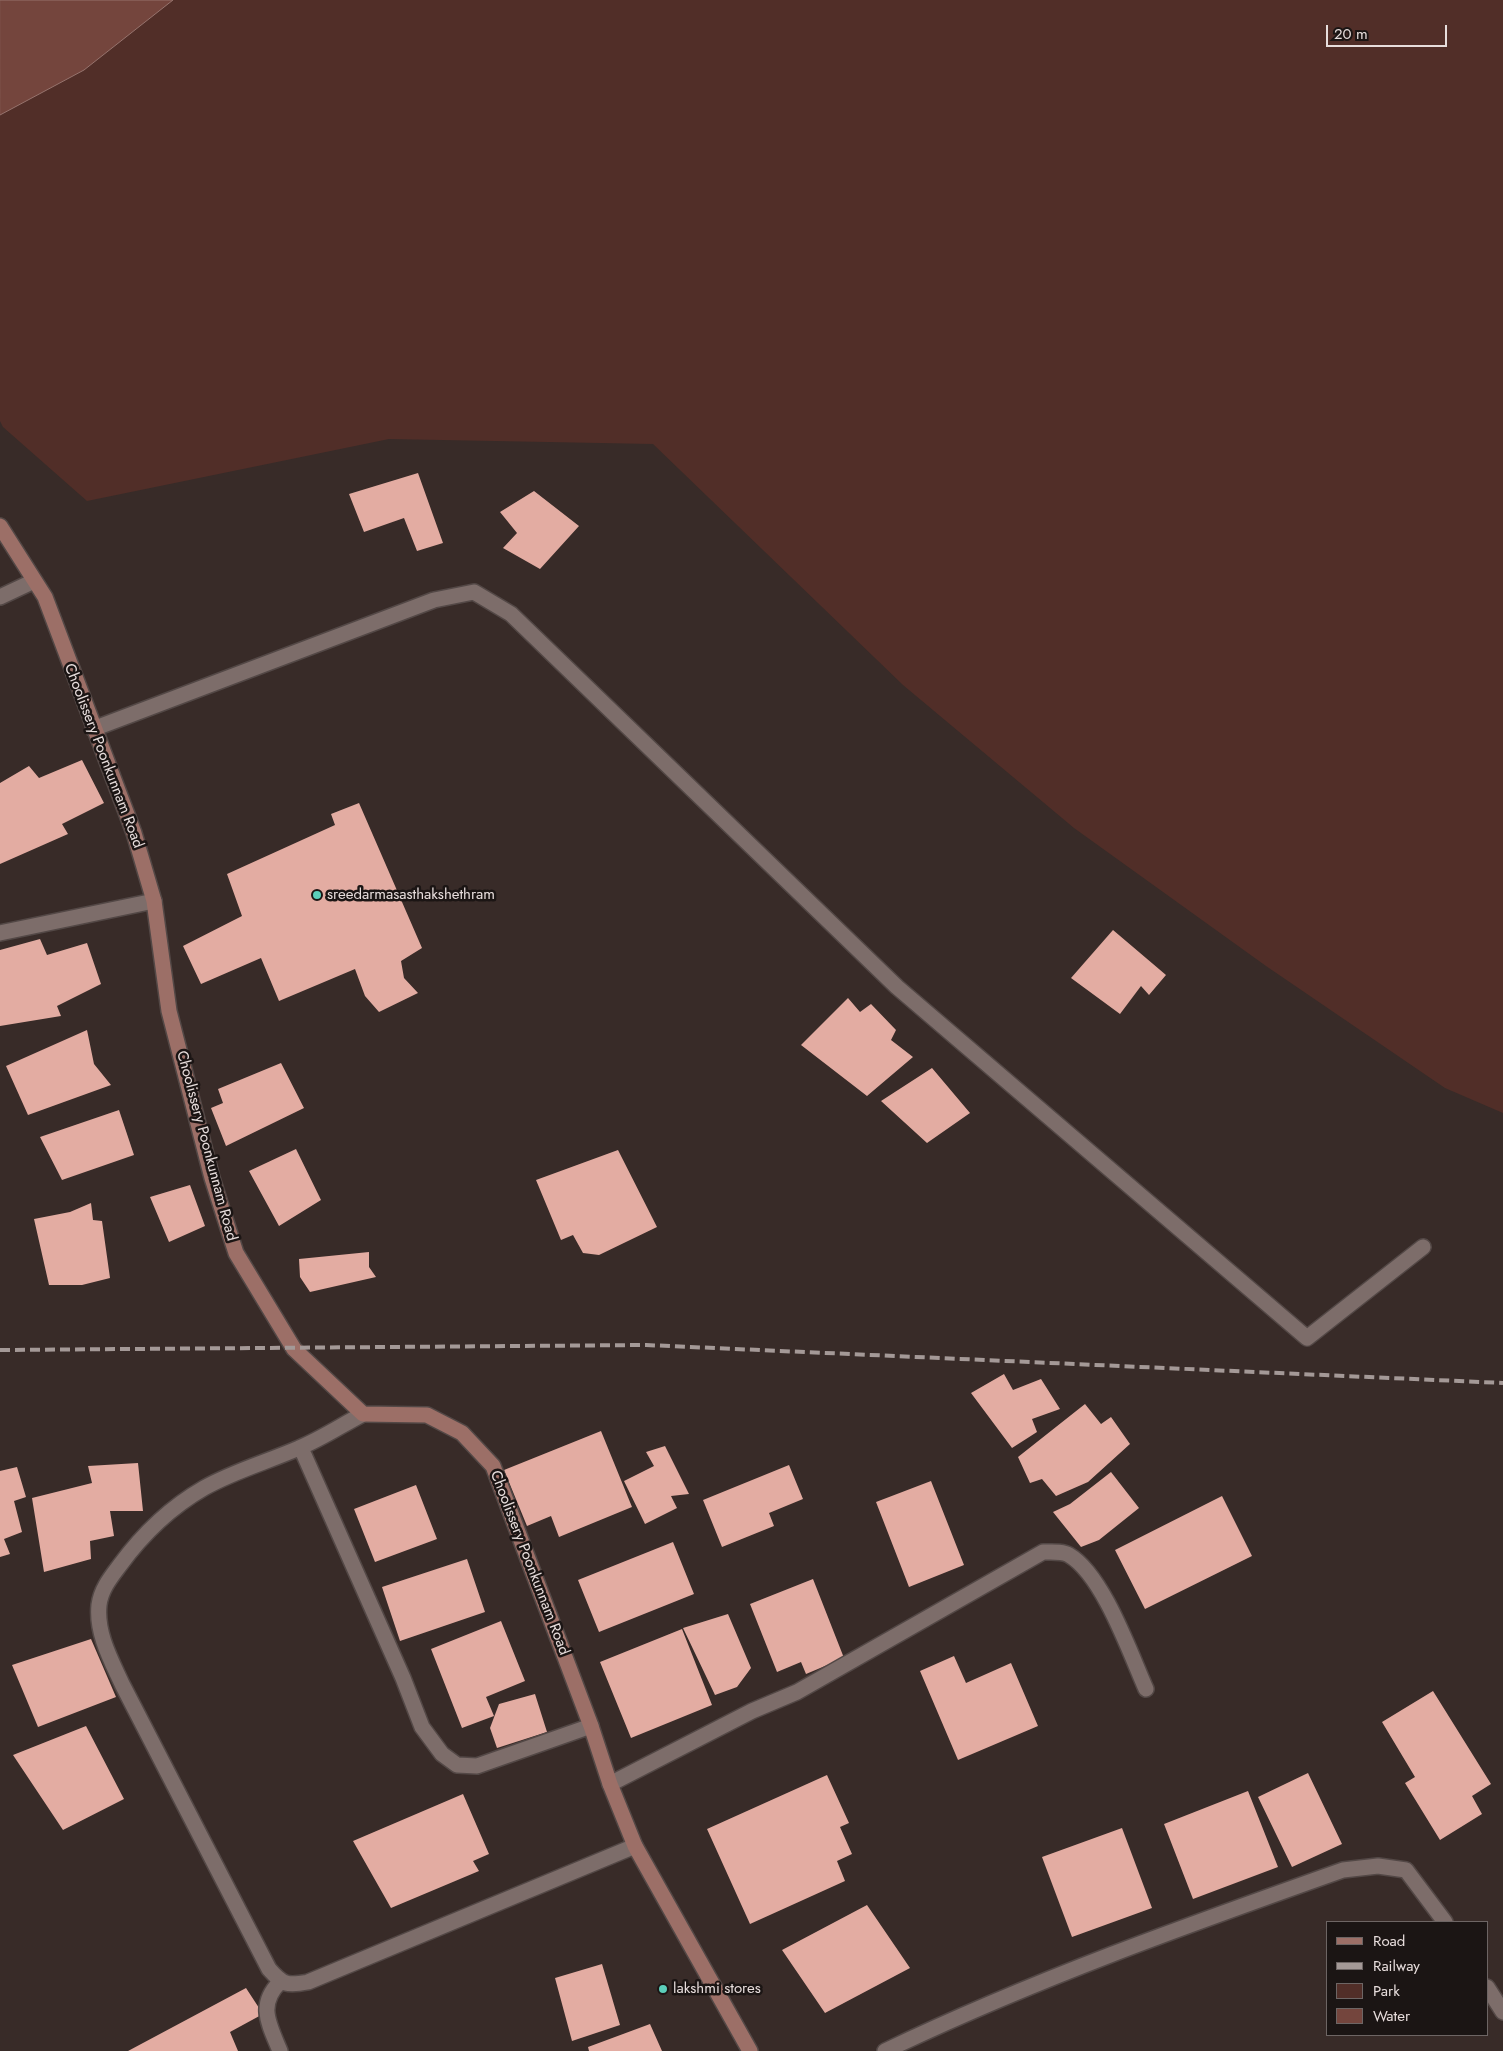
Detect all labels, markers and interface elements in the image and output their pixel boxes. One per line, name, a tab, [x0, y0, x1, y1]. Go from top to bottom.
scale bar	[1328, 15, 1449, 47]
text: 20 m	[1334, 23, 1368, 45]
street label: Choolissery Poonkunnam Road	[59, 661, 147, 851]
place label: sreedarmasasthakshethram	[327, 886, 495, 904]
marker: sreedarmasasthakshethram	[311, 889, 323, 901]
street label: Choolissery Poonkunnam Road	[172, 1049, 240, 1243]
street label: Choolissery Poonkunnam Road	[485, 1468, 573, 1658]
legend	[1326, 1921, 1488, 2036]
text: Road	[1373, 1930, 1405, 1952]
text: Railway	[1373, 1955, 1420, 1977]
place label: lakshmi stores	[673, 1980, 761, 1998]
text: Park	[1373, 1980, 1400, 2002]
marker: lakshmi stores	[657, 1983, 669, 1995]
text: Water	[1373, 2005, 1410, 2027]

